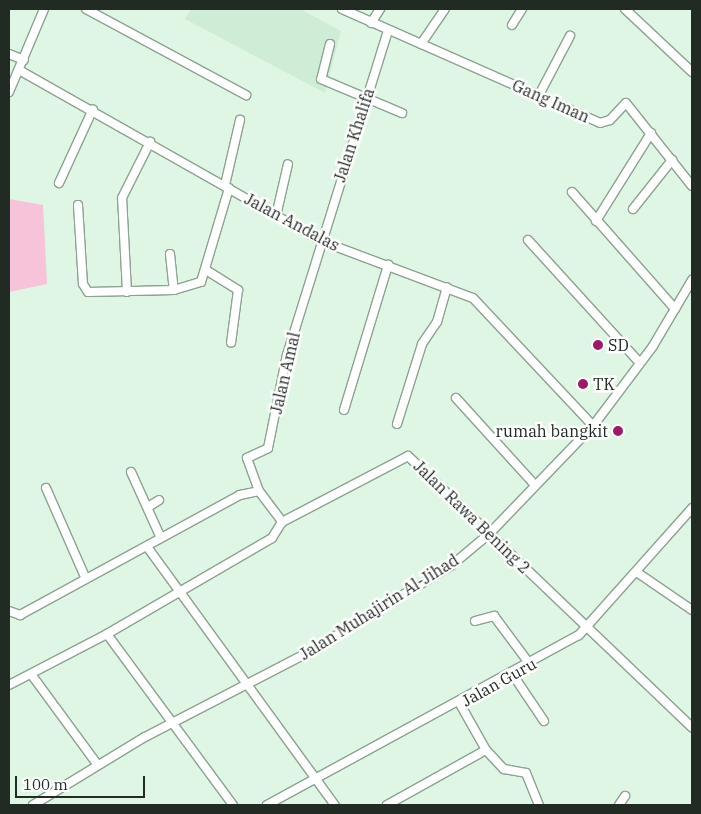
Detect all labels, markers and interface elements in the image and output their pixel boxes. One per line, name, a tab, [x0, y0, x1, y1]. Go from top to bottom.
street label: Gang Iman	[509, 75, 593, 127]
street label: Jalan Khalifa	[330, 86, 378, 184]
street label: Jalan Andalas	[241, 189, 343, 255]
street label: Jalan Amal	[266, 330, 304, 416]
place label: SD	[608, 335, 629, 355]
marker: SD	[592, 339, 604, 351]
place label: TK	[593, 374, 615, 394]
marker: TK	[577, 378, 589, 390]
place label: rumah bangkit	[496, 421, 608, 441]
marker: rumah bangkit	[612, 425, 624, 437]
street label: Jalan Rawa Bening 2	[410, 456, 534, 578]
street label: Jalan Muhajirin Al-Jihad	[296, 550, 462, 664]
street label: Jalan Guru	[458, 654, 540, 710]
scale bar	[18, 766, 148, 798]
text: 100 m	[23, 775, 68, 794]

